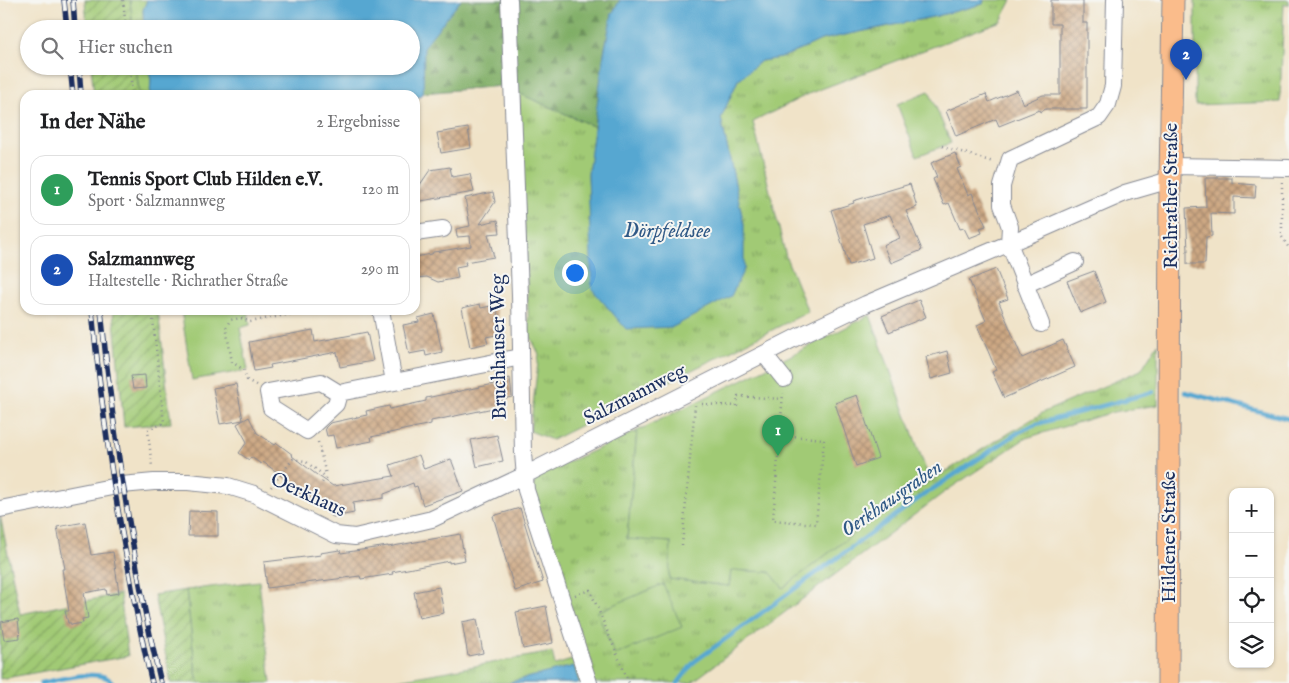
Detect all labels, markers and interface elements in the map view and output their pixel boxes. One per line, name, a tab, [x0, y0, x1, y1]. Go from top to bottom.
search box	[20, 20, 420, 75]
icon: search	[38, 34, 66, 62]
text: Hier suchen	[78, 36, 173, 60]
pin: 2	[1170, 39, 1202, 80]
text: In der Nähe	[40, 109, 146, 136]
text: 2 Ergebnisse	[316, 113, 400, 133]
street label: Richrather Straße	[1159, 123, 1184, 269]
text: Tennis Sport Club Hilden e.V.	[88, 168, 323, 192]
text: 1	[54, 180, 60, 200]
text: 120 m	[362, 180, 399, 200]
text: Sport · Salzmannweg	[88, 192, 225, 212]
water label: Dörpfeldsee	[624, 218, 710, 245]
text: Salzmannweg	[88, 248, 194, 272]
text: 2	[53, 260, 61, 280]
text: 290 m	[361, 260, 399, 280]
your location	[562, 260, 588, 286]
text: Haltestelle · Richrather Straße	[88, 272, 288, 292]
street label: Bruchhauser Weg	[485, 273, 513, 420]
street label: Salzmannweg	[579, 358, 692, 432]
pin: 1	[762, 415, 794, 456]
water label: Oerkhausgraben	[836, 454, 948, 544]
street label: Oerkhaus	[266, 467, 350, 523]
street label: Hildener Straße	[1157, 471, 1182, 603]
map controls	[1229, 488, 1274, 668]
button: +	[1229, 488, 1274, 533]
button: −	[1229, 533, 1274, 578]
button: locate	[1229, 578, 1274, 623]
button: layers	[1229, 623, 1274, 668]

